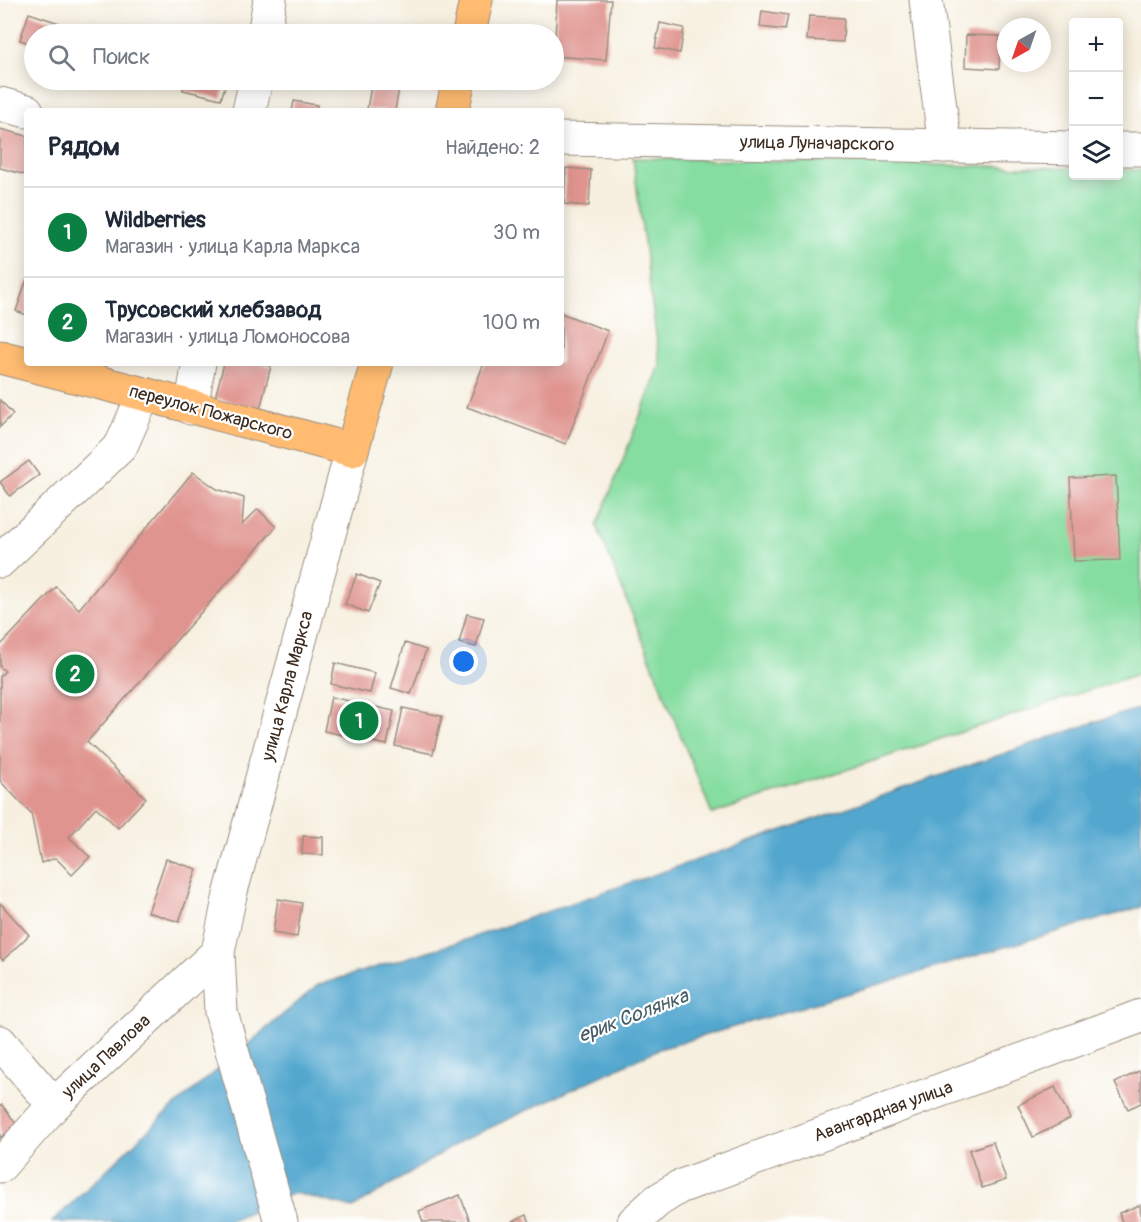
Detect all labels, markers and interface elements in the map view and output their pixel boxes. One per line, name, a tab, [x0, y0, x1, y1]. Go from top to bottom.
north arrow	[997, 18, 1051, 72]
map controls	[1069, 18, 1123, 180]
button: +	[1069, 18, 1123, 72]
search box	[24, 24, 564, 90]
icon: search	[45, 41, 78, 74]
text: Поиск	[93, 43, 150, 71]
button: −	[1069, 72, 1123, 126]
button: layers	[1069, 126, 1123, 180]
text: Рядом	[48, 131, 120, 163]
street label: улица Луначарского	[739, 131, 895, 156]
text: Найдено: 2	[445, 135, 540, 160]
text: Wildberries	[105, 206, 206, 234]
text: 1	[64, 220, 71, 245]
text: 30 m	[493, 220, 540, 245]
text: Магазин · улица Карла Маркса	[105, 234, 360, 259]
text: Трусовский хлебзавод	[105, 296, 321, 324]
text: 2	[62, 310, 73, 335]
text: 100 m	[483, 310, 540, 335]
text: Магазин · улица Ломоносова	[105, 324, 350, 349]
street label: переулок Пожарского	[127, 380, 295, 445]
street label: улица Карла Маркса	[256, 609, 319, 765]
your location	[449, 647, 478, 676]
pin: 2	[56, 652, 94, 696]
pin: 1	[340, 698, 378, 744]
water label: ерик Солянка	[575, 983, 693, 1048]
street label: улица Павлова	[56, 1009, 156, 1104]
street label: Авангардная улица	[811, 1076, 956, 1147]

